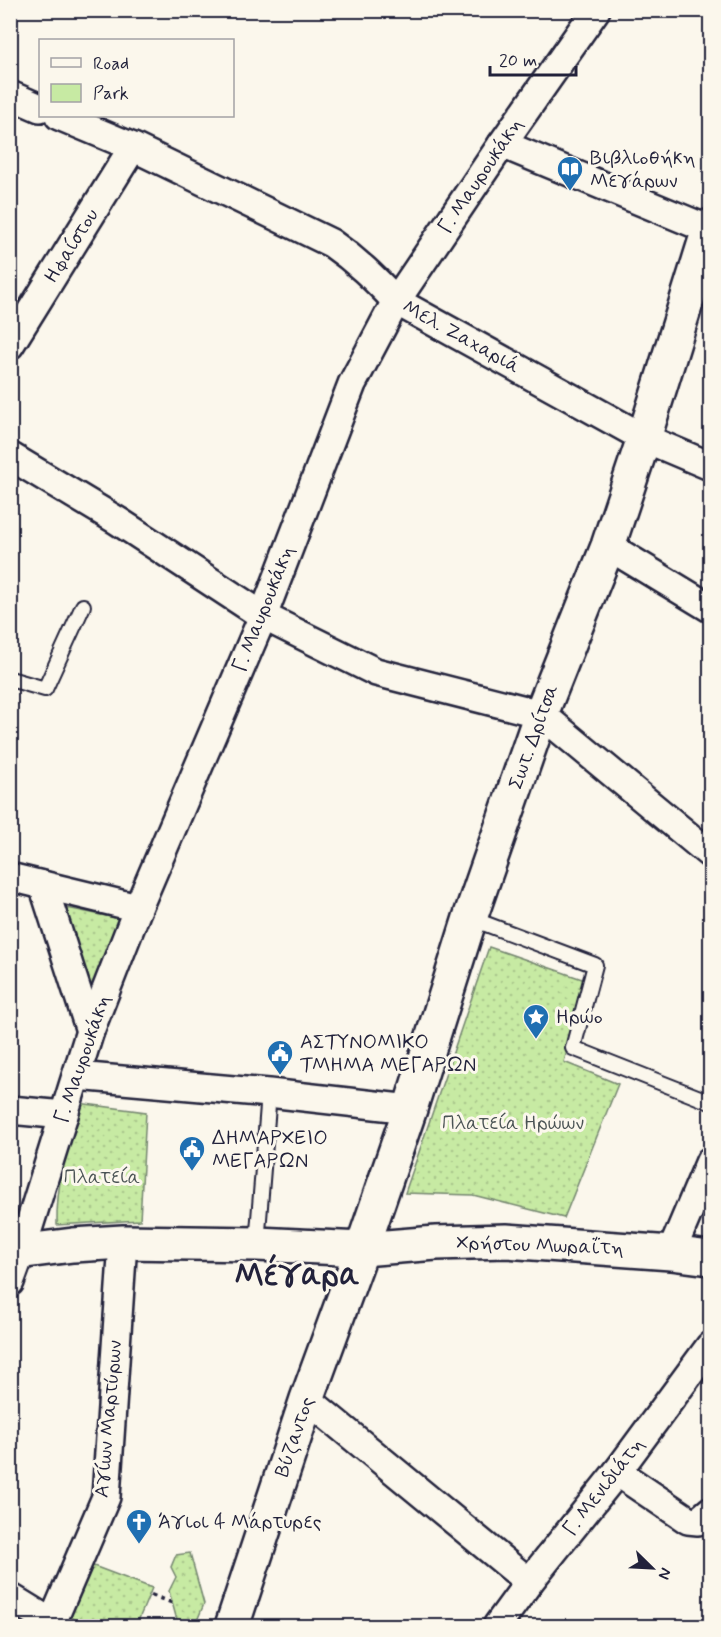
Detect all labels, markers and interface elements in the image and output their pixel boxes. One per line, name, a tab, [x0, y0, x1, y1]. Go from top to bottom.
legend	[39, 39, 234, 117]
scale bar	[490, 39, 576, 77]
text: 20 m	[499, 49, 537, 73]
text: Road	[93, 52, 129, 76]
text: Park	[93, 82, 129, 106]
street label: Γ. Μαυρουκάκη	[432, 113, 530, 239]
place label: Βιβλιοθήκη Μεγάρων	[590, 145, 695, 195]
library icon: Βιβλιοθήκη Μεγάρων	[555, 154, 585, 192]
street label: Ηφαίστου	[38, 204, 106, 288]
street label: Μελ. Ζαχαριά	[397, 294, 525, 381]
street label: Γ. Μαυρουκάκη	[226, 542, 302, 676]
street label: Σωτ. Δρίτσα	[503, 681, 566, 793]
street label: Γ. Μαυρουκάκη	[48, 991, 118, 1127]
place icon: Ηρώο	[521, 1002, 551, 1040]
place label: Ηρώο	[556, 1004, 603, 1031]
place label: ΑΣΤΥΝΟΜΙΚΟ ΤΜΗΜΑ ΜΕΓΑΡΩΝ	[300, 1029, 476, 1079]
public building icon: ΑΣΤΥΝΟΜΙΚΟ ΤΜΗΜΑ ΜΕΓΑΡΩΝ	[265, 1038, 295, 1076]
park label: Πλατεία Ηρώων	[442, 1110, 584, 1137]
place label: ΔΗΜΑΡΧΕΙΟ ΜΕΓΑΡΩΝ	[212, 1125, 328, 1175]
public building icon: ΔΗΜΑΡΧΕΙΟ ΜΕΓΑΡΩΝ	[177, 1134, 207, 1172]
park label: Πλατεία	[64, 1164, 141, 1191]
street label: Χρήστου Μωραΐτη	[456, 1230, 624, 1262]
district label: Μέγαρα	[234, 1253, 360, 1297]
street label: Αγίων Μαρτύρων	[89, 1339, 129, 1499]
street label: Βύζαντος	[269, 1393, 321, 1481]
street label: Γ. Μενιδιάτη	[557, 1432, 651, 1542]
church icon: Άγιοι 4 Μάρτυρες	[124, 1507, 154, 1545]
place label: Άγιοι 4 Μάρτυρες	[158, 1509, 322, 1536]
north arrow	[622, 1538, 682, 1598]
text: N	[653, 1564, 676, 1583]

